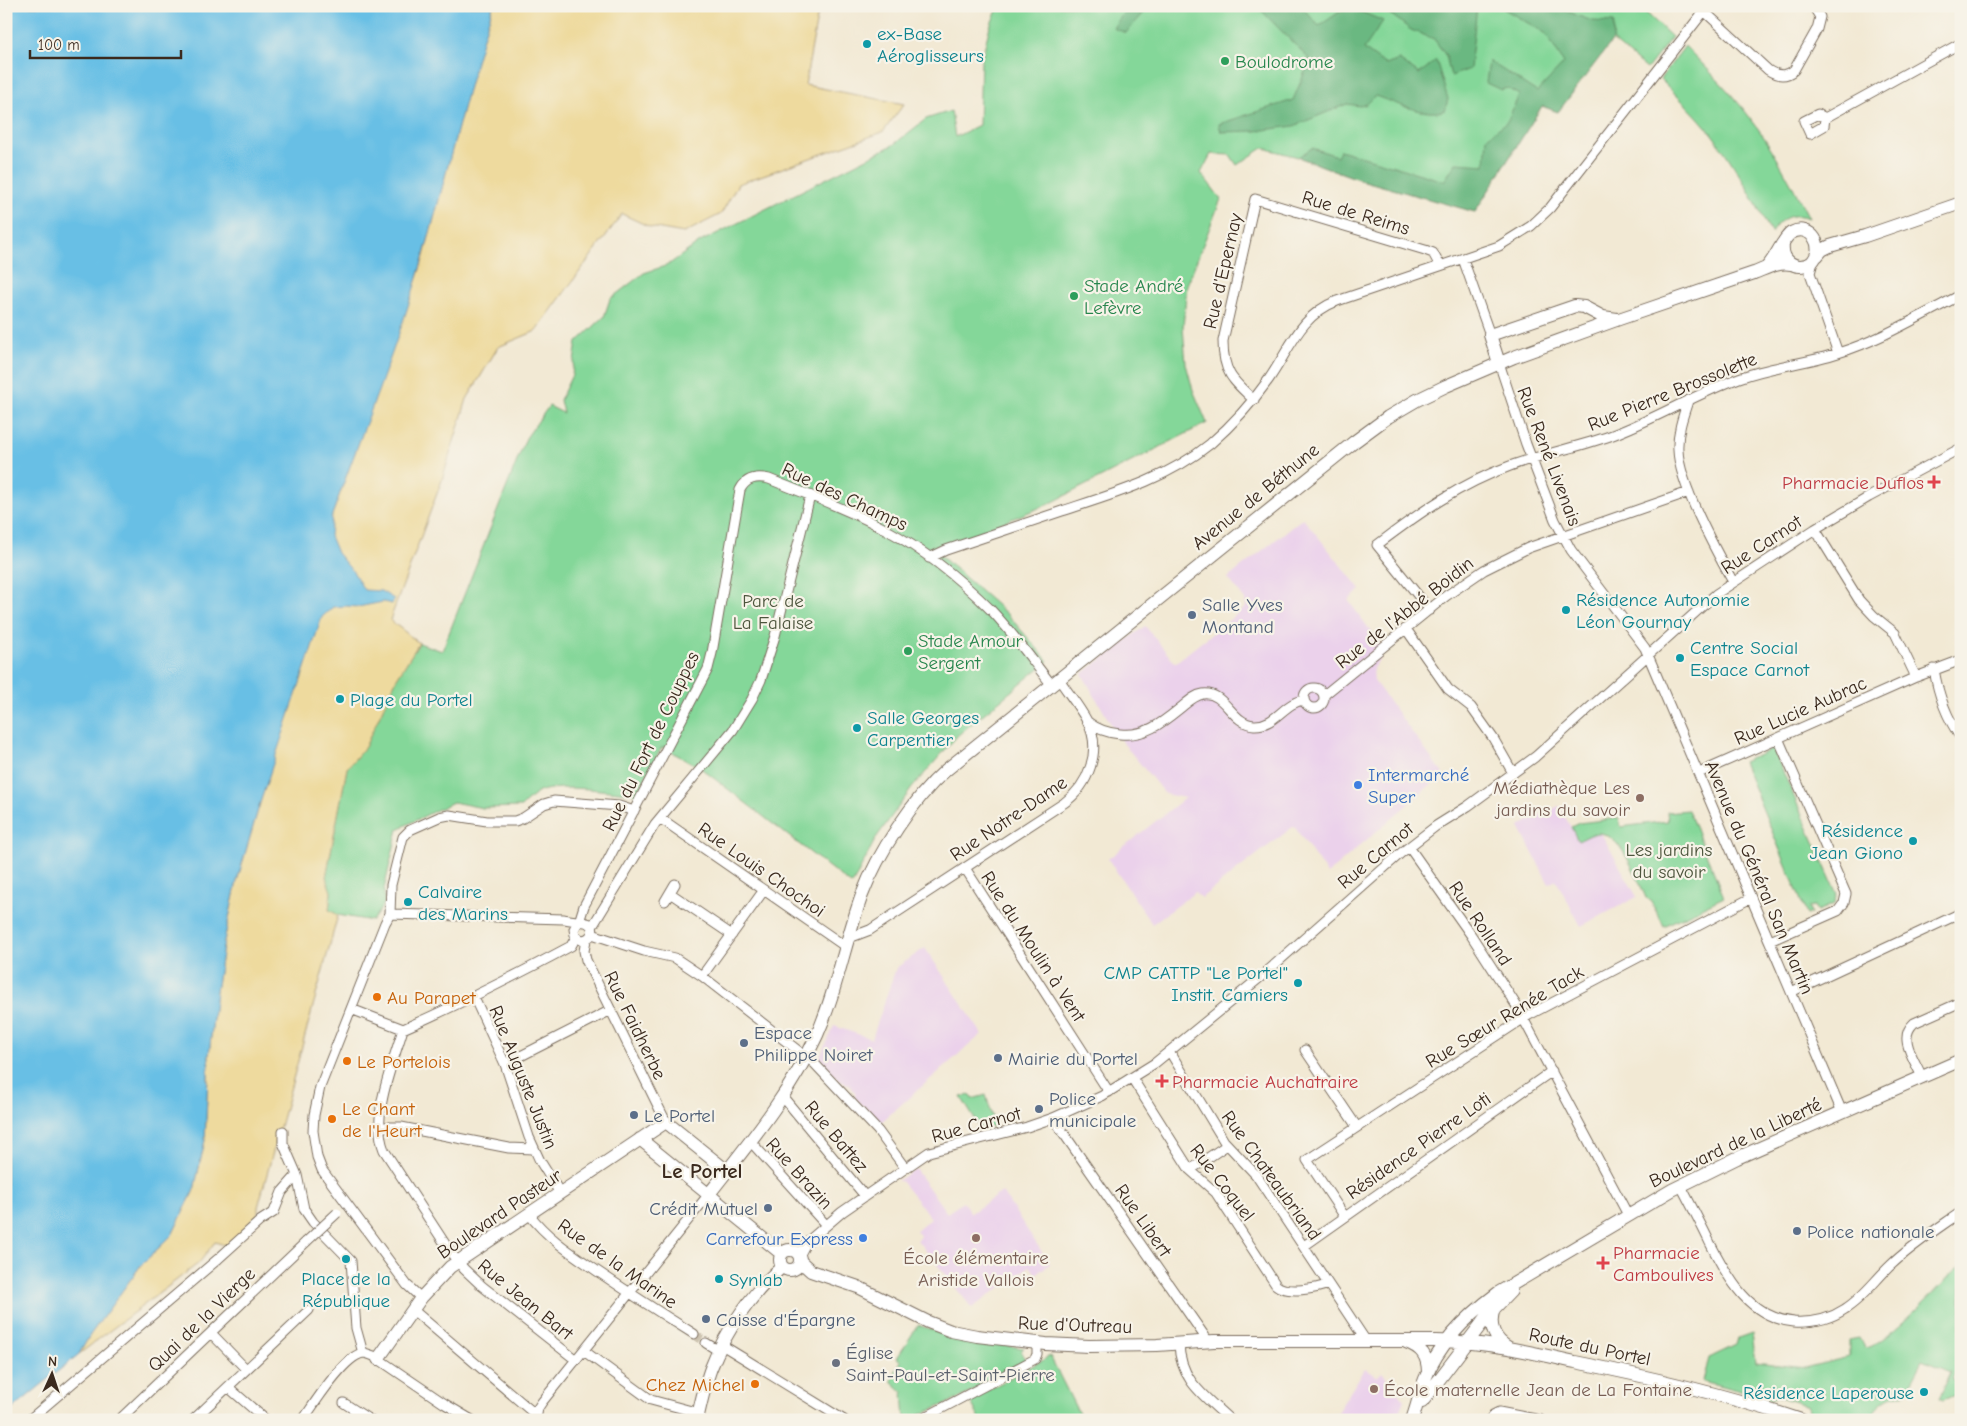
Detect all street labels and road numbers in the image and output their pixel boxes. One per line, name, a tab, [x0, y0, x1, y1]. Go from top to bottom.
street label: Rue de Reims	[1299, 186, 1412, 240]
street label: Rue d'Epernay	[1199, 211, 1247, 331]
street label: Rue Pierre Brossolette	[1585, 348, 1760, 436]
street label: Rue René Livenais	[1512, 384, 1586, 529]
street label: Avenue de Béthune	[1188, 439, 1323, 555]
street label: Rue des Champs	[778, 458, 911, 536]
street label: Rue Carnot	[1717, 510, 1806, 579]
street label: Rue de l'Abbé Boidin	[1331, 552, 1478, 673]
street label: Rue du Fort de Couppes	[598, 648, 704, 835]
street label: Rue Lucie Aubrac	[1731, 672, 1870, 750]
street label: Avenue du Général San Martin	[1700, 757, 1818, 998]
street label: Rue Notre-Dame	[946, 772, 1071, 866]
street label: Rue Carnot	[1333, 817, 1418, 894]
street label: Rue Louis Chochoi	[694, 818, 829, 922]
street label: Rue du Moulin à Vent	[976, 867, 1090, 1026]
street label: Rue Rolland	[1444, 877, 1516, 970]
street label: Rue Sœur Renée Tack	[1422, 961, 1588, 1073]
street label: Rue Faidherbe	[599, 968, 671, 1083]
street label: Rue Auguste Justin	[484, 1002, 562, 1152]
street label: Résidence Pierre Loti	[1342, 1088, 1495, 1204]
street label: Boulevard de la Liberté	[1646, 1093, 1825, 1193]
street label: Rue Battez	[800, 1096, 872, 1177]
street label: Rue Carnot	[929, 1102, 1024, 1147]
street label: Rue Chateaubriand	[1217, 1106, 1326, 1245]
street label: Rue Brazin	[761, 1133, 837, 1214]
street label: Rue Coquel	[1185, 1140, 1259, 1226]
street label: Boulevard Pasteur	[433, 1164, 566, 1264]
street label: Rue Libert	[1110, 1180, 1176, 1261]
street label: Rue de la Marine	[553, 1214, 681, 1313]
street label: Rue Jean Bart	[473, 1255, 578, 1345]
street label: Quai de la Vierge	[144, 1263, 260, 1376]
street label: Rue d'Outreau	[1017, 1312, 1132, 1338]
street label: Route du Portel	[1527, 1323, 1653, 1371]

